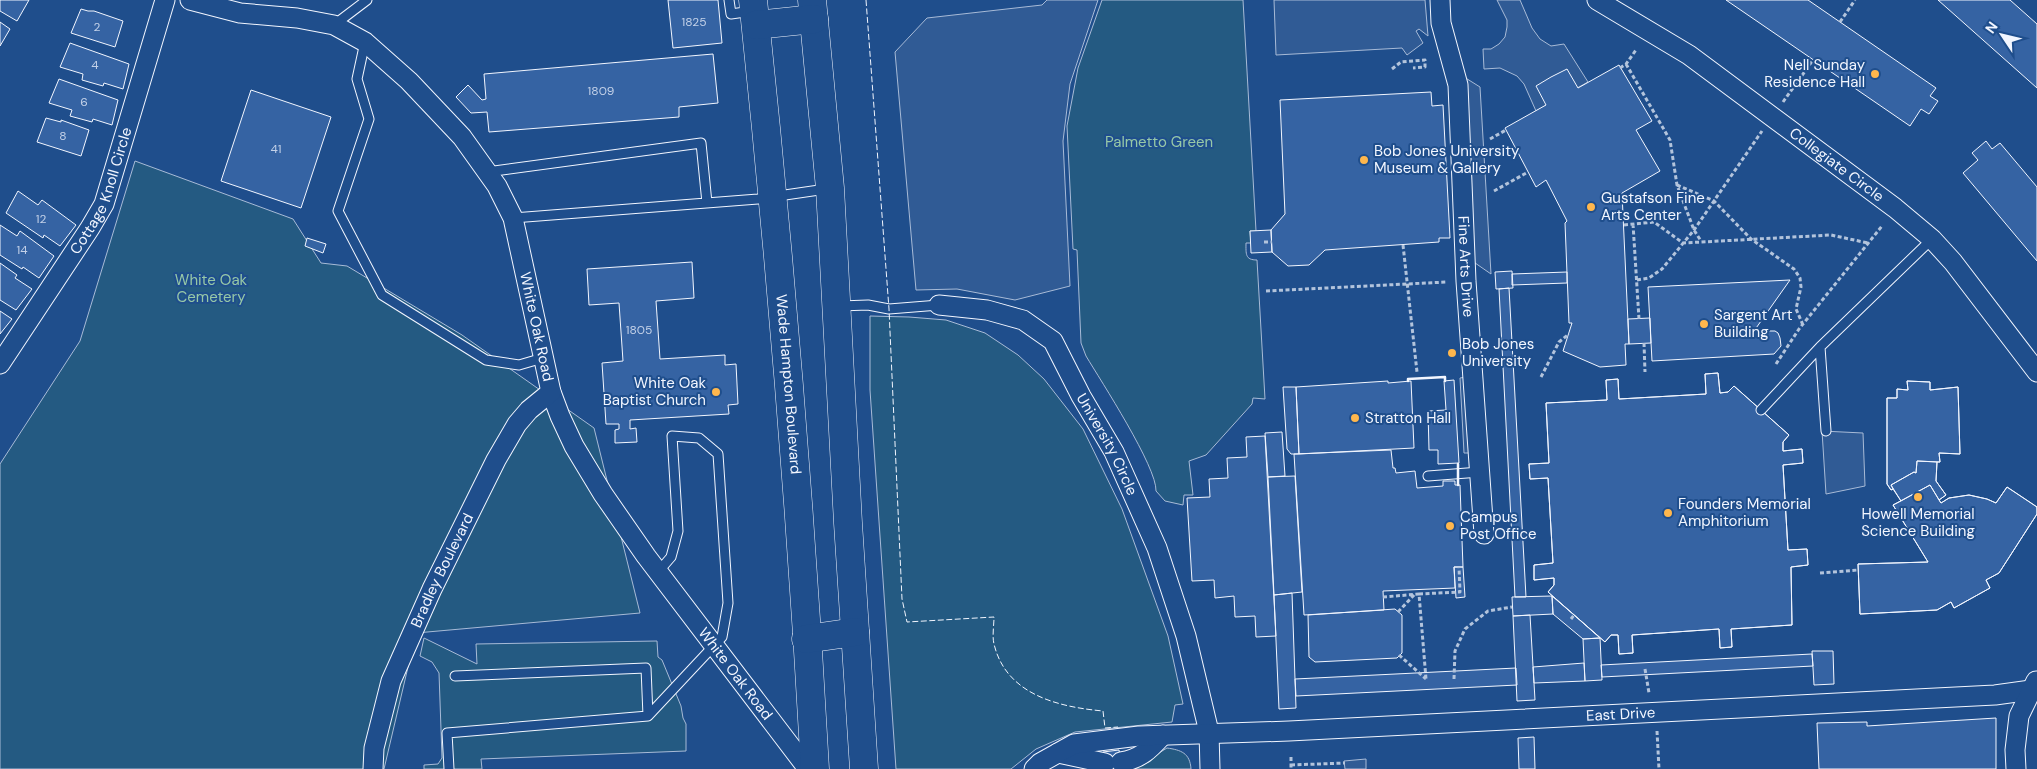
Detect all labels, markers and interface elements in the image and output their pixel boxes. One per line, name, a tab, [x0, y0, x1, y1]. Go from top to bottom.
north arrow	[1977, 10, 2027, 60]
house number: 1825	[681, 14, 707, 30]
text: N	[1981, 18, 2002, 37]
house number: 2	[94, 19, 101, 35]
place label: Nell Sunday Residence Hall	[1764, 55, 1866, 92]
house number: 4	[91, 57, 99, 73]
marker: Nell Sunday Residence Hall	[1869, 68, 1881, 80]
house number: 1809	[588, 83, 614, 99]
house number: 6	[80, 94, 88, 110]
street label: Collegiate Circle	[1785, 123, 1888, 206]
street label: Cottage Knoll Circle	[65, 125, 136, 258]
house number: 8	[59, 128, 67, 144]
park label: Palmetto Green	[1105, 132, 1213, 152]
house number: 41	[270, 141, 282, 157]
place label: Bob Jones University Museum & Gallery	[1374, 141, 1520, 178]
marker: Bob Jones University Museum & Gallery	[1358, 154, 1370, 166]
place label: Gustafson Fine Arts Center	[1601, 188, 1705, 225]
marker: Gustafson Fine Arts Center	[1585, 201, 1597, 213]
house number: 12	[36, 211, 46, 227]
street label: Fine Arts Drive	[1453, 216, 1479, 318]
house number: 14	[16, 242, 28, 258]
park label: White Oak Cemetery	[175, 270, 248, 307]
street label: White Oak Road	[515, 270, 558, 383]
street label: Wade Hampton Boulevard	[771, 294, 806, 475]
place label: Sargent Art Building	[1714, 305, 1793, 342]
marker: Sargent Art Building	[1698, 318, 1710, 330]
house number: 1805	[626, 322, 652, 338]
place label: Bob Jones University	[1462, 334, 1534, 371]
marker: Bob Jones University	[1446, 347, 1458, 359]
place label: White Oak Baptist Church	[603, 373, 706, 410]
marker: White Oak Baptist Church	[710, 386, 722, 398]
street label: University Circle	[1072, 390, 1142, 499]
place label: Stratton Hall	[1365, 408, 1451, 428]
marker: Stratton Hall	[1349, 412, 1361, 424]
marker: Howell Memorial Science Building	[1912, 491, 1924, 503]
place label: Founders Memorial Amphitorium	[1678, 494, 1811, 531]
place label: Howell Memorial Science Building	[1861, 504, 1975, 541]
place label: Campus Post Office	[1460, 507, 1537, 544]
marker: Founders Memorial Amphitorium	[1662, 507, 1674, 519]
street label: Bradley Boulevard	[406, 510, 478, 631]
marker: Campus Post Office	[1444, 520, 1456, 532]
street label: White Oak Road	[694, 623, 777, 724]
street label: East Drive	[1585, 702, 1656, 726]

